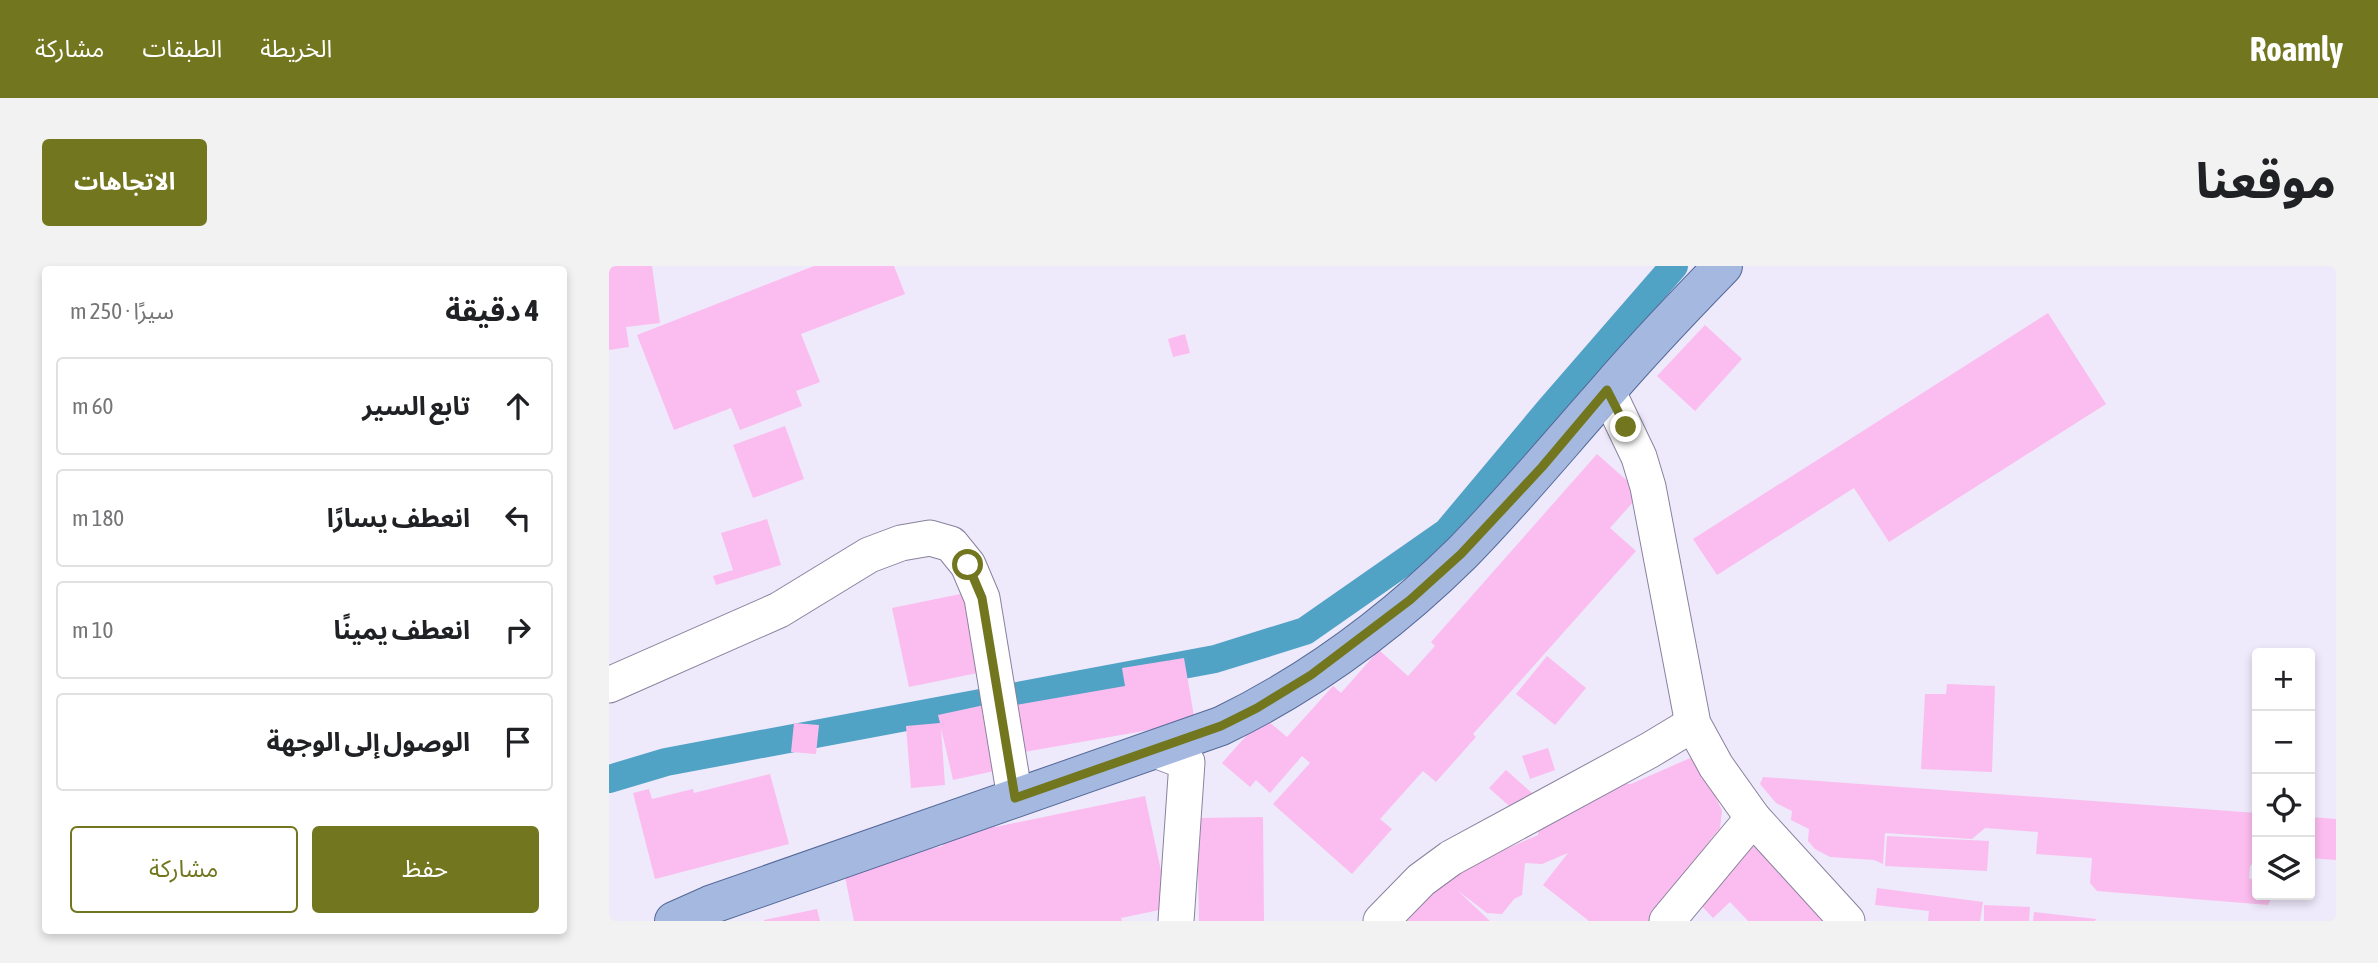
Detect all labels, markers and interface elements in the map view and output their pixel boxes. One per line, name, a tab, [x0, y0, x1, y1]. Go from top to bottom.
text: Roamly	[2250, 30, 2343, 68]
text: مشاركة	[35, 35, 104, 62]
text: الطبقات	[142, 35, 222, 62]
text: الخريطة	[260, 35, 332, 62]
button: الاتجاهات	[42, 139, 207, 226]
text: موقعنا	[2196, 152, 2336, 208]
text: 4 دقيقة	[445, 293, 539, 327]
text: سيرًا · 250 m	[70, 298, 174, 324]
icon: ahead	[499, 387, 537, 425]
text: تابع السير	[362, 391, 470, 421]
text: 60 m	[72, 393, 113, 419]
route end	[1610, 411, 1641, 442]
icon: left	[499, 499, 537, 537]
text: انعطف يسارًا	[327, 503, 470, 533]
text: 180 m	[72, 505, 124, 531]
route start	[952, 549, 983, 580]
icon: right	[499, 611, 537, 649]
text: انعطف يمينًا	[333, 615, 470, 645]
text: 10 m	[72, 617, 113, 643]
map controls	[2252, 648, 2315, 900]
button: +	[2252, 648, 2315, 711]
button: −	[2252, 711, 2315, 774]
icon: arrive	[499, 723, 537, 761]
text: الوصول إلى الوجهة	[267, 727, 470, 757]
button: locate	[2252, 774, 2315, 837]
button: مشاركة	[70, 826, 298, 913]
button: حفظ	[312, 826, 539, 913]
button: layers	[2252, 837, 2315, 900]

